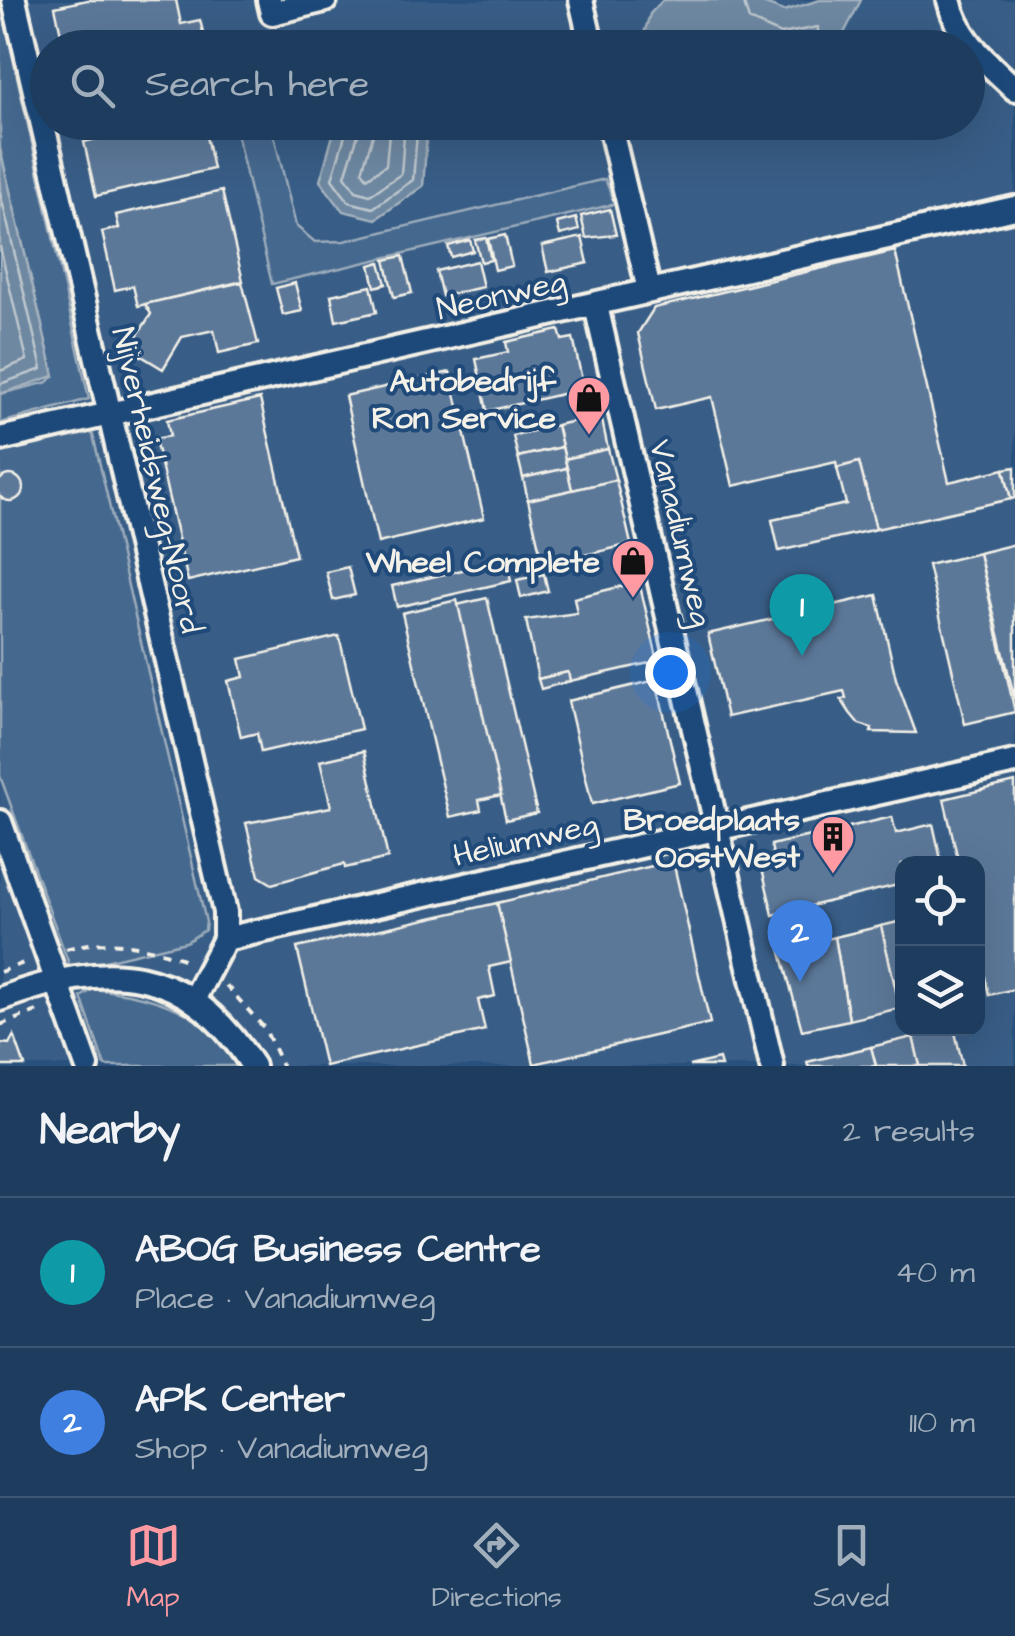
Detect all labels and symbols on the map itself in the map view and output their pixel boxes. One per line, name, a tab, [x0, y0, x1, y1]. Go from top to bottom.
street label: Neonweg	[432, 259, 570, 332]
street label: Nijverheidsweg-Noord	[99, 323, 214, 638]
place label: Autobedrijf Ron Service	[372, 359, 557, 441]
shop icon: Autobedrijf Ron Service	[566, 375, 612, 436]
street label: Vanadiumweg	[637, 435, 724, 631]
shop icon: Wheel Complete	[610, 538, 656, 599]
place label: Wheel Complete	[365, 540, 600, 585]
pin: 1	[770, 574, 834, 656]
your location	[645, 647, 696, 698]
place label: Broedplaats OostWest	[623, 798, 801, 880]
street label: Heliumweg	[448, 802, 602, 879]
building icon: Broedplaats OostWest	[810, 814, 856, 875]
pin: 2	[768, 900, 832, 982]

